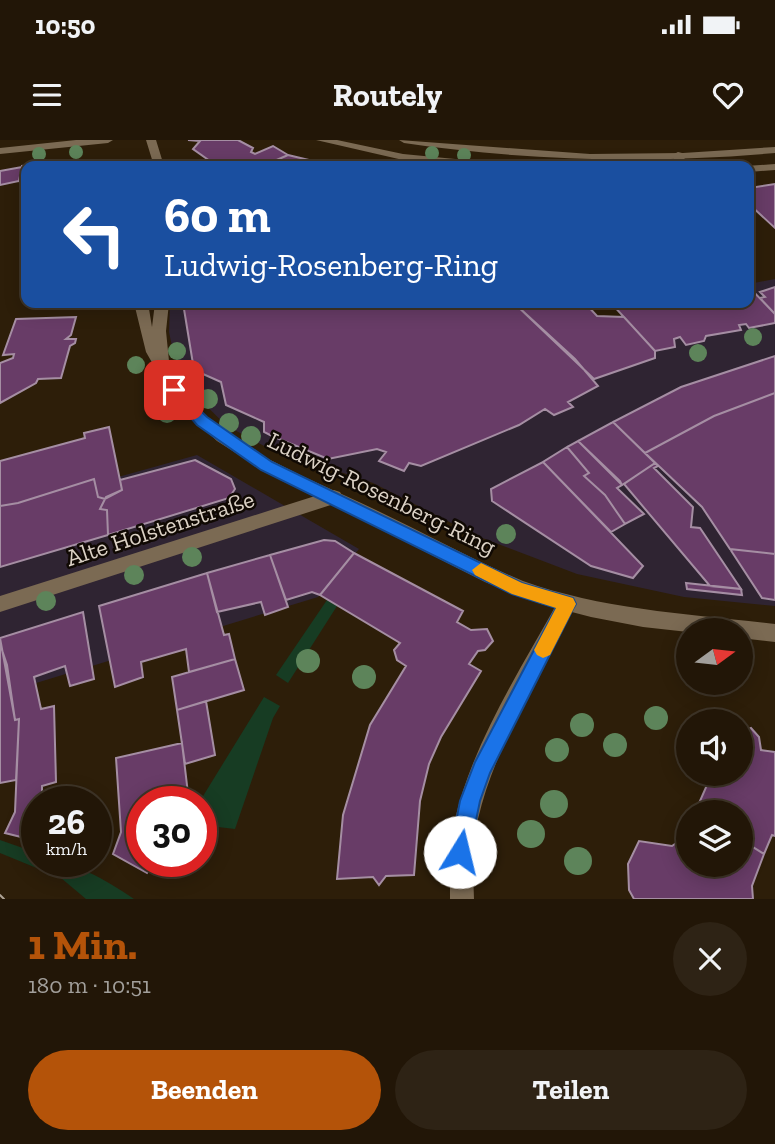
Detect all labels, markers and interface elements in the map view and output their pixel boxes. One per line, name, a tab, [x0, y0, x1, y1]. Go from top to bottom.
text: 10:50	[35, 9, 95, 41]
icon: menu	[28, 76, 66, 114]
text: Routely	[333, 76, 442, 114]
icon: heart	[709, 76, 747, 114]
text: 60 m	[164, 186, 271, 245]
icon: left	[49, 189, 140, 280]
text: Ludwig-Rosenberg-Ring	[164, 246, 498, 284]
pin	[144, 360, 204, 420]
icon: arrive	[155, 371, 193, 409]
street label: Ludwig-Rosenberg-Ring	[263, 425, 501, 561]
street label: Alte Holstenstraße	[62, 484, 258, 572]
north arrow	[676, 618, 752, 695]
map controls	[676, 618, 753, 877]
button: sound	[676, 709, 753, 786]
speed limit sign: 30	[126, 786, 217, 877]
button: layers	[676, 800, 753, 877]
text: 26	[48, 801, 85, 843]
position arrow	[423, 815, 497, 889]
text: km/h	[46, 838, 87, 860]
text: 1 Min.	[28, 919, 137, 970]
button: close	[673, 922, 747, 996]
text: 180 m · 10:51	[28, 971, 151, 999]
button: Beenden	[28, 1050, 381, 1130]
button: Teilen	[395, 1050, 747, 1130]

